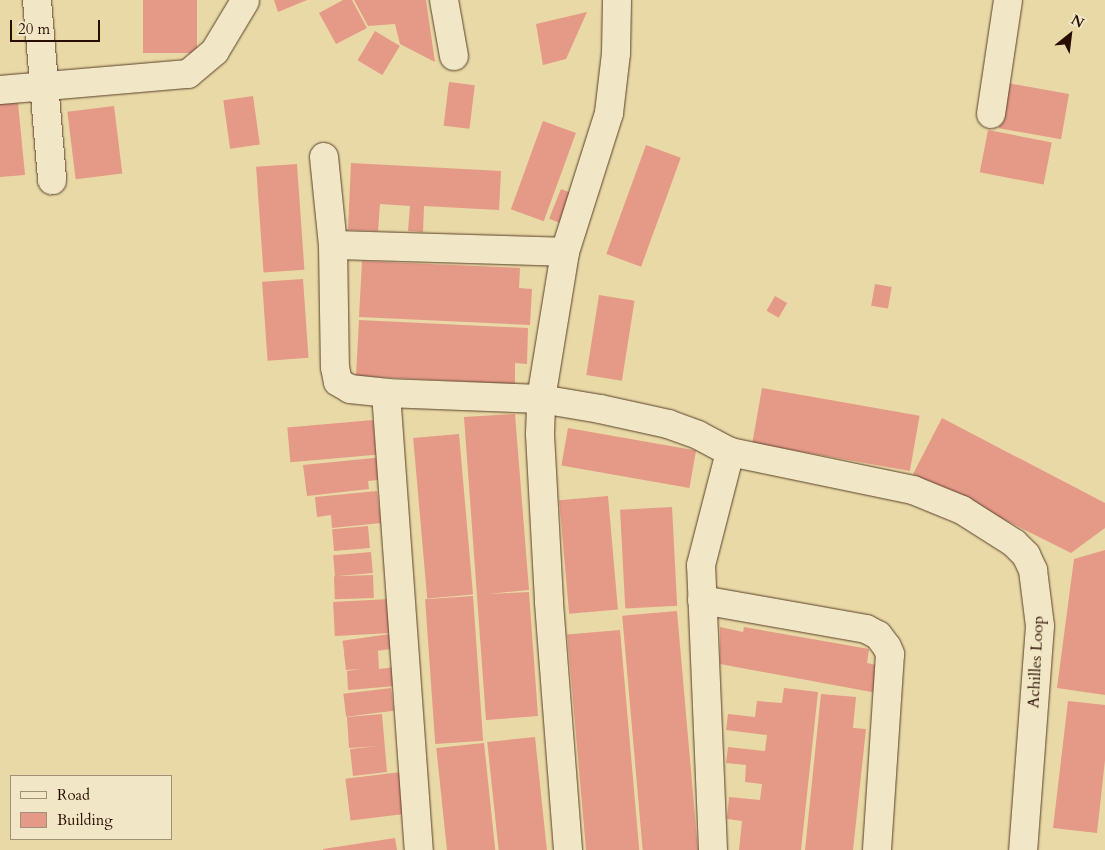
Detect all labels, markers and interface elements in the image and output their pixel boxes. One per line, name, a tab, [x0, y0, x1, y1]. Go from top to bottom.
scale bar	[12, 10, 102, 42]
north arrow	[1045, 10, 1095, 60]
text: N	[1068, 10, 1087, 33]
text: 20 m	[18, 19, 50, 39]
street label: Achilles Loop	[1024, 615, 1048, 709]
legend	[10, 775, 172, 840]
text: Road	[57, 785, 90, 805]
text: Building	[57, 810, 113, 830]

